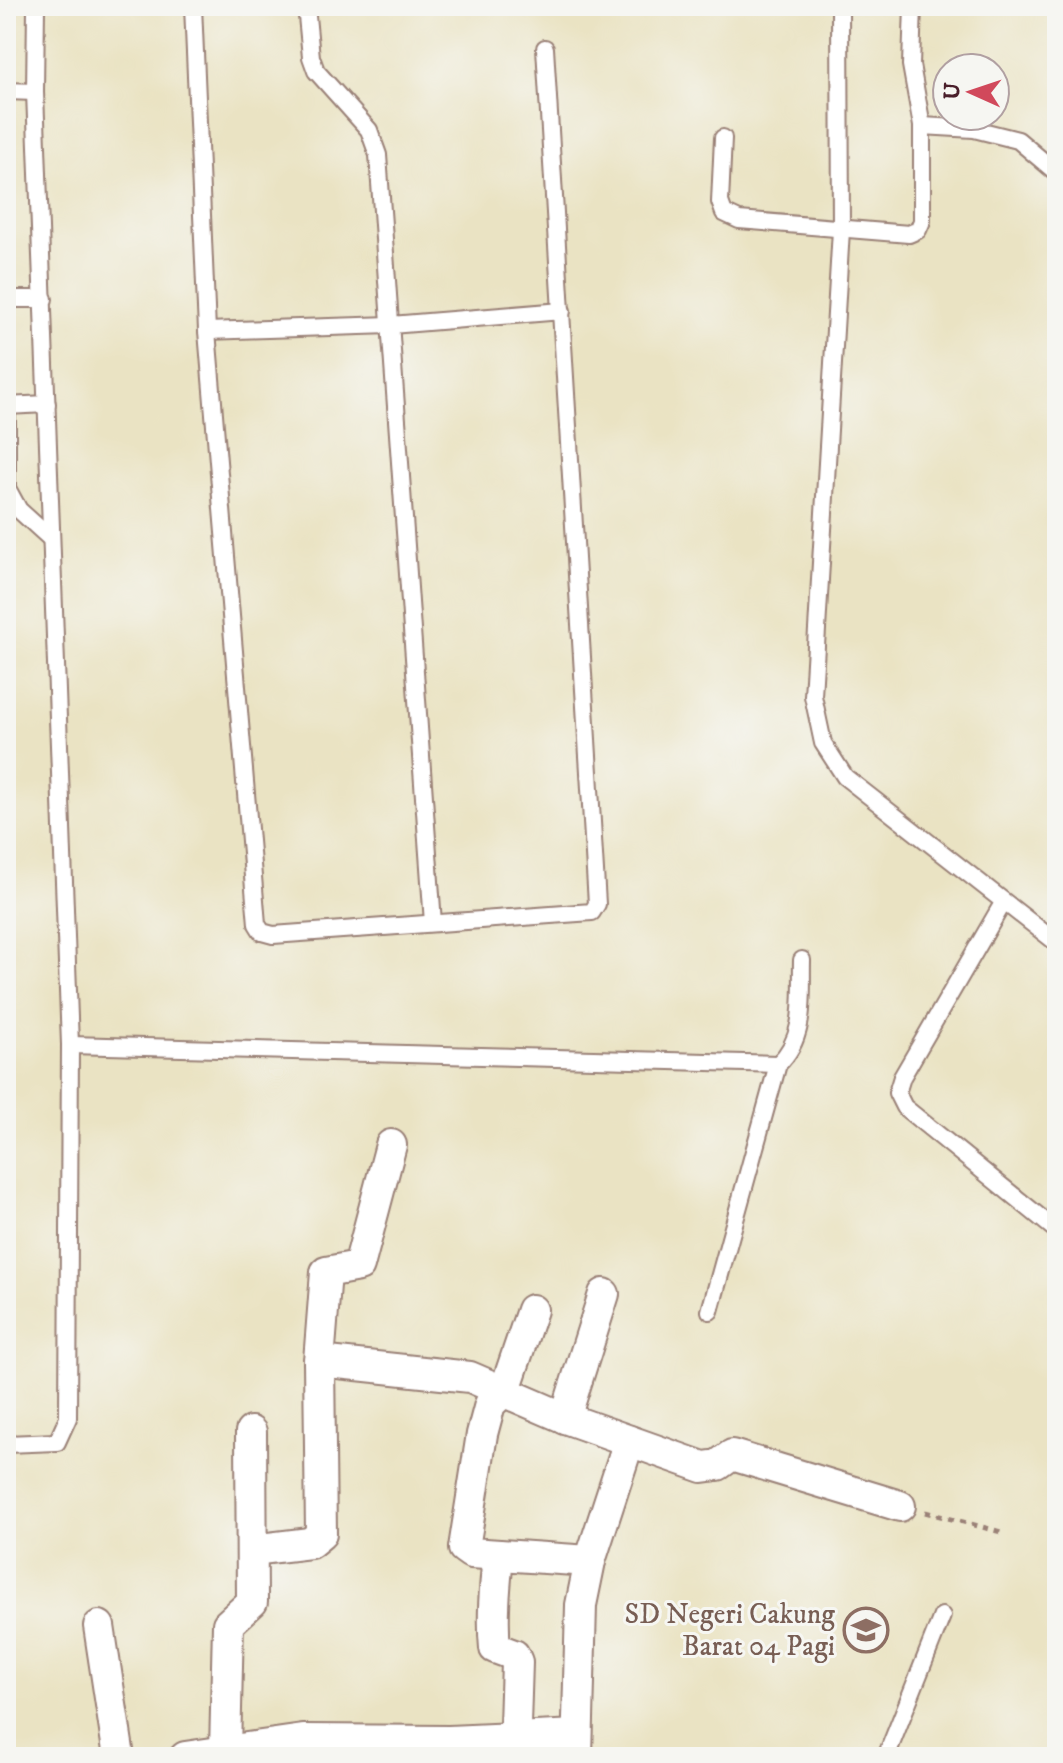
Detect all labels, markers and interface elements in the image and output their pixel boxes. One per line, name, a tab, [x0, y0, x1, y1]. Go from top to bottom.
north arrow	[931, 52, 1011, 132]
text: U	[939, 82, 966, 100]
place label: SD Negeri Cakung Barat 04 Pagi	[625, 1597, 835, 1664]
school or university icon: SD Negeri Cakung Barat 04 Pagi	[842, 1606, 890, 1654]

